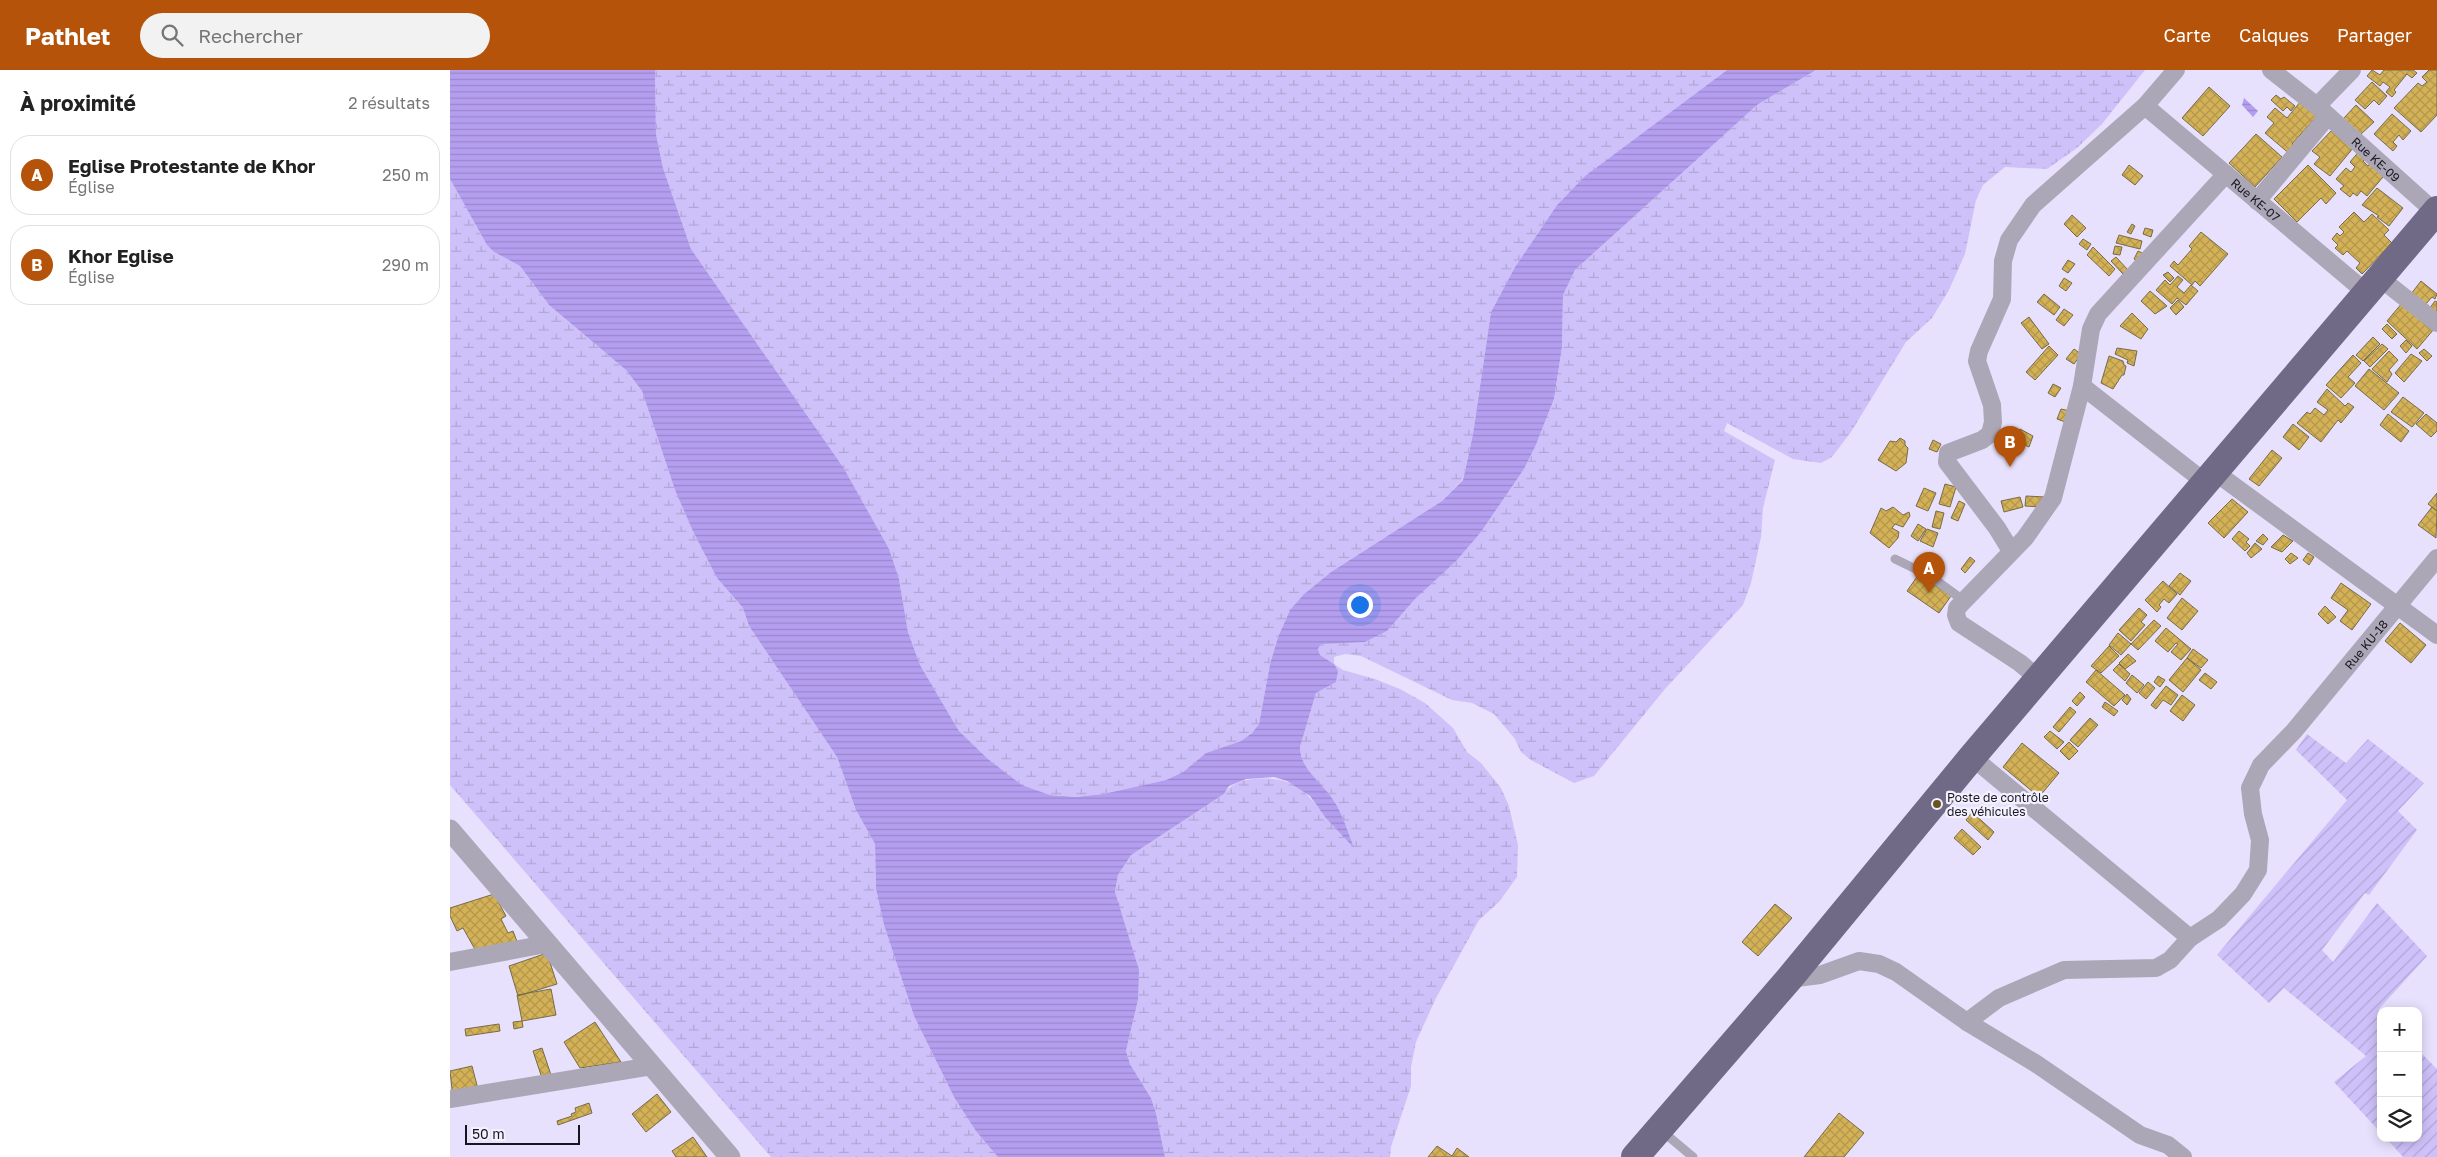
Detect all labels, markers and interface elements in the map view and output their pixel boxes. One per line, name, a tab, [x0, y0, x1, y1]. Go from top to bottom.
search box	[140, 13, 490, 58]
text: Pathlet	[25, 21, 110, 50]
icon: search	[158, 21, 186, 49]
text: Rechercher	[198, 24, 303, 47]
text: Carte	[2164, 24, 2211, 46]
text: Calques	[2239, 24, 2309, 46]
text: Partager	[2337, 24, 2412, 46]
text: À proximité	[20, 90, 136, 116]
text: 2 résultats	[348, 93, 430, 113]
street label: Rue KE-09	[2349, 134, 2404, 185]
text: Eglise Protestante de Khor	[68, 154, 316, 177]
text: A	[31, 165, 43, 185]
text: 250 m	[382, 165, 429, 185]
street label: Rue KE-07	[2228, 175, 2283, 224]
text: Église	[68, 177, 115, 197]
text: Khor Eglise	[68, 244, 174, 267]
text: B	[31, 255, 43, 275]
text: 290 m	[382, 255, 429, 275]
text: Église	[68, 267, 115, 287]
pin: B	[1994, 426, 2026, 467]
pin: A	[1913, 552, 1945, 593]
your location	[1347, 592, 1373, 618]
street label: Rue KU-18	[2341, 616, 2391, 672]
place label: Poste de contrôle des véhicules	[1947, 790, 2049, 819]
marker: Poste de contrôle des véhicules	[1931, 798, 1943, 810]
map controls	[2377, 1007, 2422, 1142]
button: +	[2377, 1007, 2422, 1052]
button: −	[2377, 1052, 2422, 1097]
button: layers	[2377, 1097, 2422, 1142]
scale bar	[465, 1122, 580, 1145]
text: 50 m	[472, 1125, 505, 1142]

